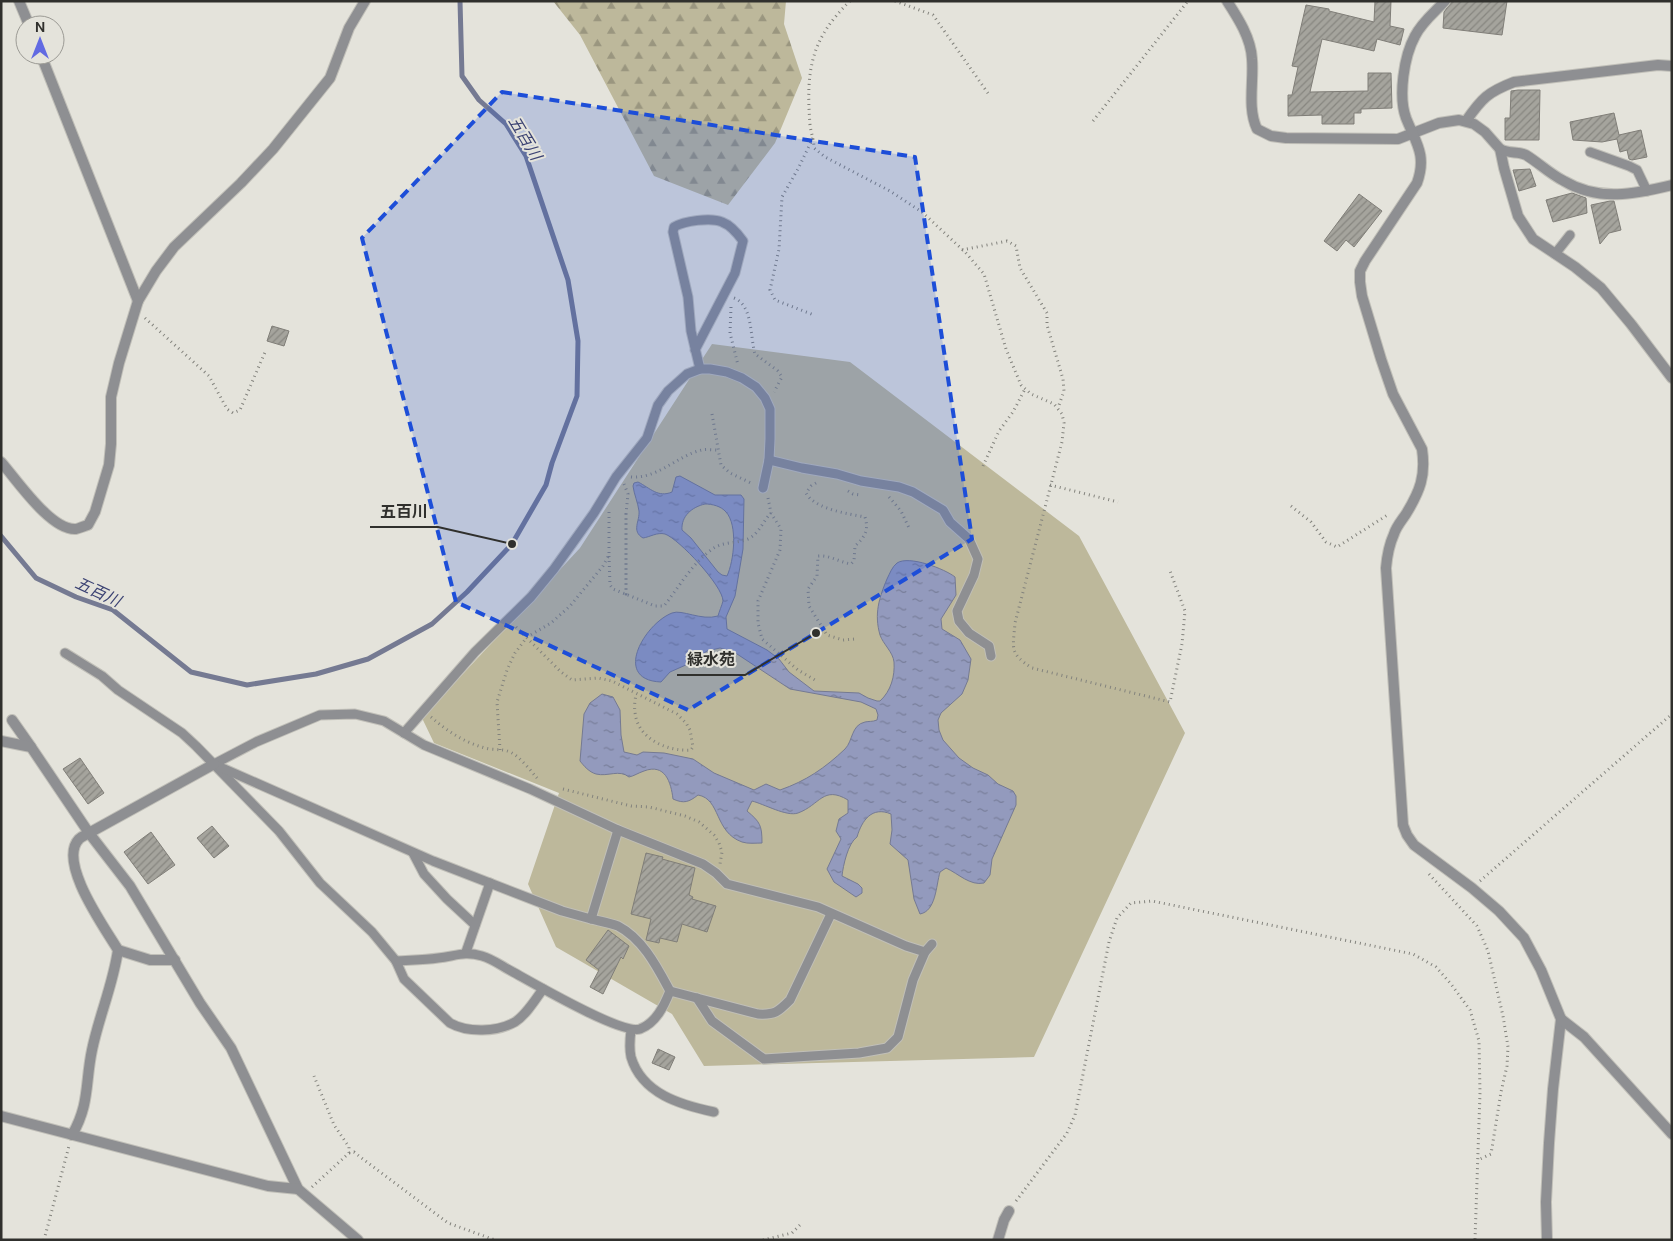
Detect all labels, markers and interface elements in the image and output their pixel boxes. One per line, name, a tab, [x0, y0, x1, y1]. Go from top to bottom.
north arrow	[15, 15, 65, 65]
text: N	[35, 18, 45, 36]
water label: 五百川	[504, 112, 547, 166]
callout: 五百川	[370, 496, 438, 527]
text: 五百川	[380, 501, 428, 522]
water label: 五百川	[72, 572, 126, 613]
callout: 緑水苑	[677, 644, 745, 675]
text: 緑水苑	[687, 649, 735, 670]

